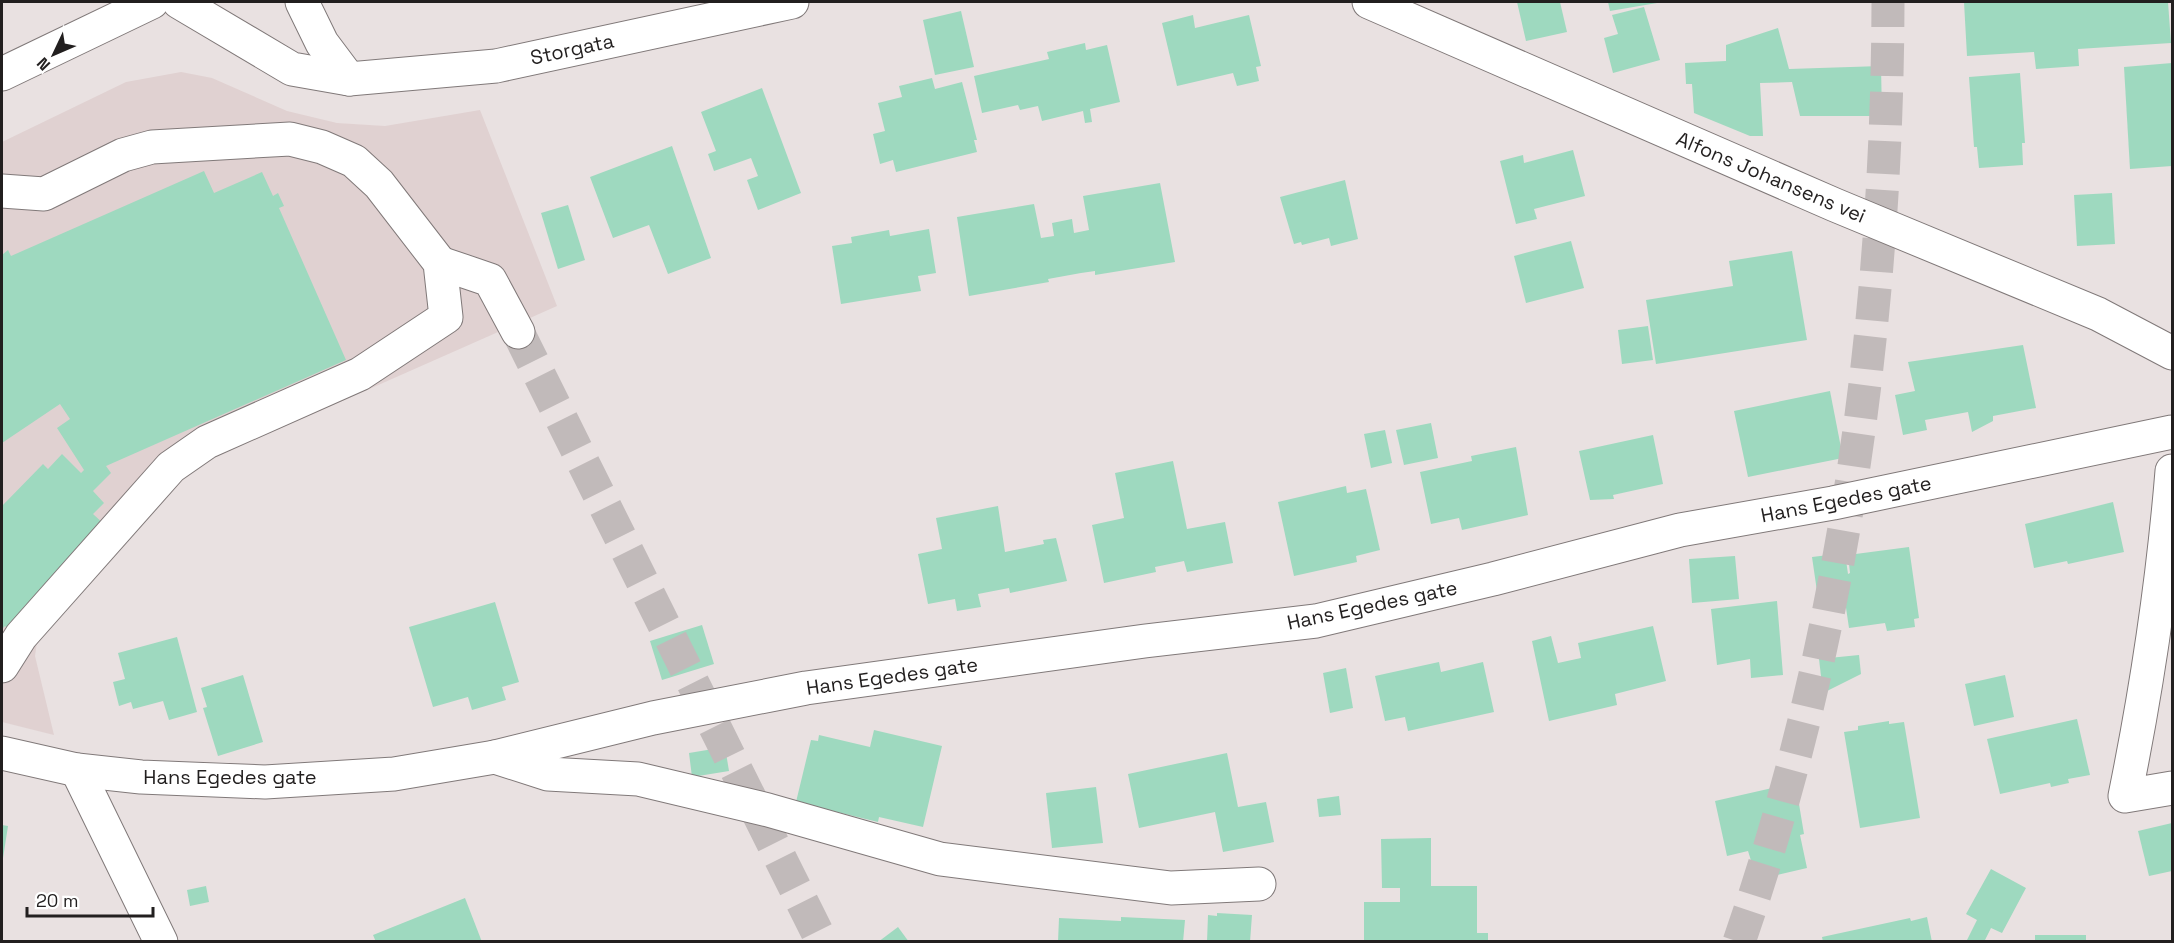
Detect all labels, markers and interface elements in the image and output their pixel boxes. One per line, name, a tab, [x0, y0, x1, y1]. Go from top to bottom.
north arrow	[24, 24, 84, 84]
street label: Storgata	[528, 27, 616, 71]
text: N	[32, 53, 55, 75]
street label: Alfons Johansens vei	[1672, 125, 1870, 229]
street label: Hans Egedes gate	[1758, 470, 1934, 528]
street label: Hans Egedes gate	[1285, 574, 1459, 636]
street label: Hans Egedes gate	[804, 651, 980, 701]
street label: Hans Egedes gate	[143, 764, 317, 790]
scale bar	[27, 880, 153, 918]
text: 20 m	[36, 889, 79, 912]

